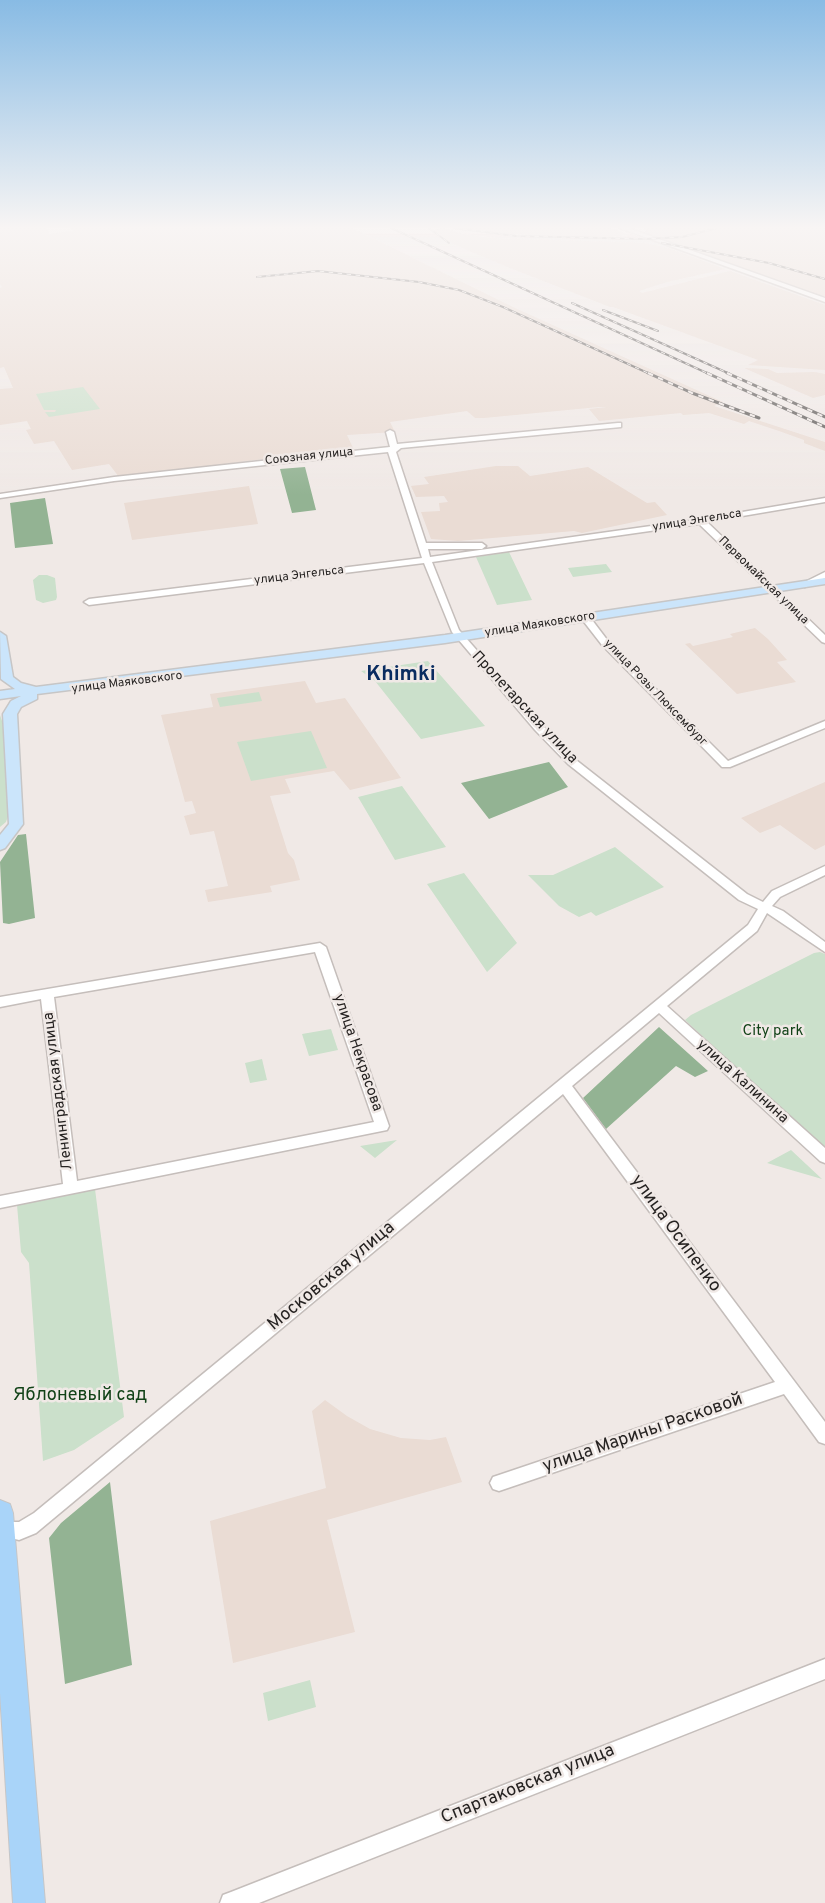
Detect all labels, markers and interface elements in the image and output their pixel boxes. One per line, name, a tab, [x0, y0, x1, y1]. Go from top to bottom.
street label: Союзная улица	[264, 445, 354, 469]
street label: улица Энгельса	[651, 507, 743, 535]
street label: Первомайская улица	[715, 534, 811, 628]
street label: улица Энгельса	[253, 563, 345, 589]
street label: улица Маяковского	[484, 609, 596, 641]
street label: улица Розы Люксембург	[600, 637, 710, 749]
street label: Пролетарская улица	[467, 648, 581, 768]
district label: Khimki	[366, 663, 436, 689]
street label: улица Маяковского	[71, 669, 183, 697]
street label: улица Некрасова	[328, 992, 386, 1114]
street label: Ленинградская улица	[40, 1011, 78, 1171]
park label: City park	[743, 1023, 803, 1041]
street label: улица Калинина	[692, 1036, 792, 1128]
street label: улица Осипенко	[625, 1171, 725, 1297]
street label: Московская улица	[264, 1218, 400, 1336]
park label: Яблоневый сад	[13, 1385, 147, 1407]
street label: улица Марины Расковой	[540, 1390, 746, 1478]
street label: Спартаковская улица	[438, 1740, 618, 1830]

